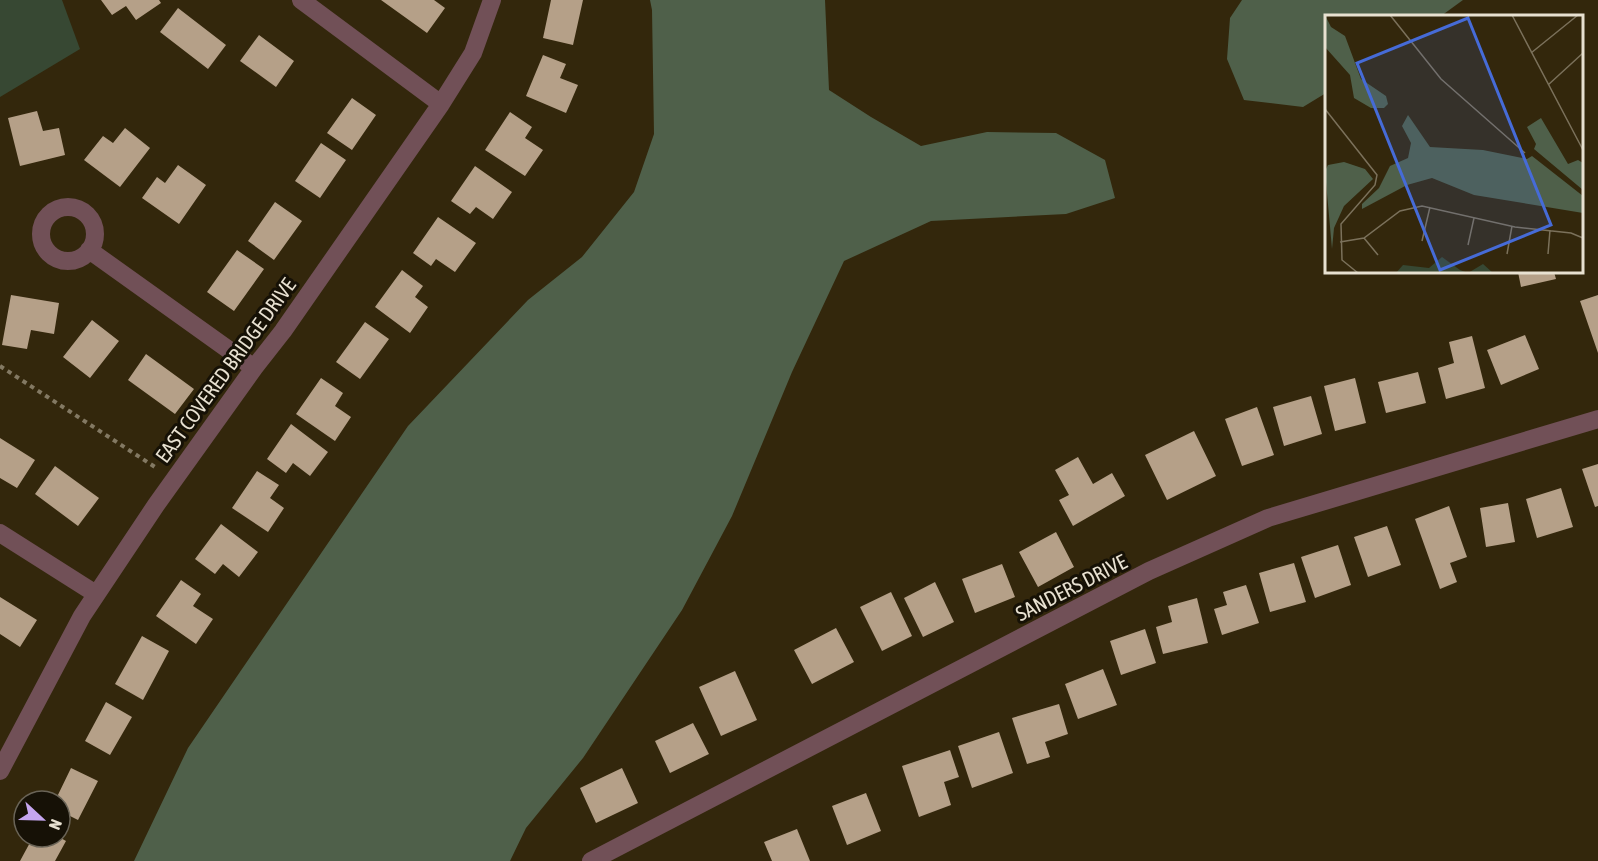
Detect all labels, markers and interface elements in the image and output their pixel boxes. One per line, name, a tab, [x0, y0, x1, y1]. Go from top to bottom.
inset map	[1325, 15, 1583, 273]
street label: EAST COVERED BRIDGE DRIVE	[150, 273, 300, 467]
street label: SANDERS DRIVE	[1012, 549, 1131, 625]
north arrow	[12, 789, 72, 849]
text: N	[46, 817, 66, 832]

